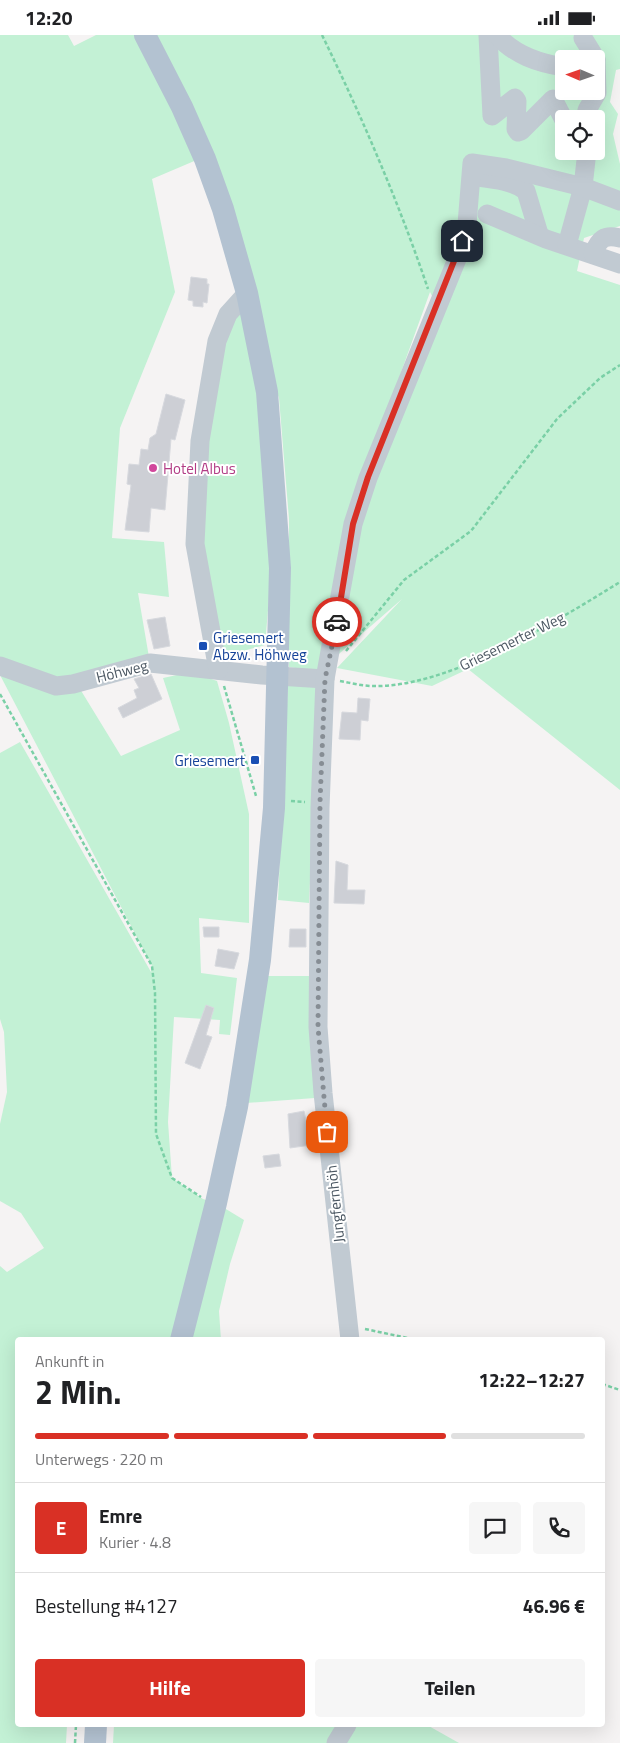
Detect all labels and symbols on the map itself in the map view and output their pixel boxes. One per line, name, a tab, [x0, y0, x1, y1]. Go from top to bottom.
north arrow	[555, 50, 605, 100]
pin	[441, 220, 483, 262]
place label: Hotel Albus	[163, 457, 236, 480]
marker: Hotel Albus	[147, 462, 159, 474]
courier	[312, 597, 362, 647]
street label: Griesemerter Weg	[455, 605, 569, 676]
place label: Griesemert Abzw. Höhweg	[213, 626, 307, 666]
marker: Griesemert Abzw. Höhweg	[197, 640, 209, 652]
street label: Höhweg	[94, 653, 151, 689]
place label: Griesemert	[175, 749, 246, 772]
marker: Griesemert	[249, 754, 261, 766]
pin	[306, 1111, 348, 1153]
street label: Jungfernhöh	[319, 1164, 351, 1244]

